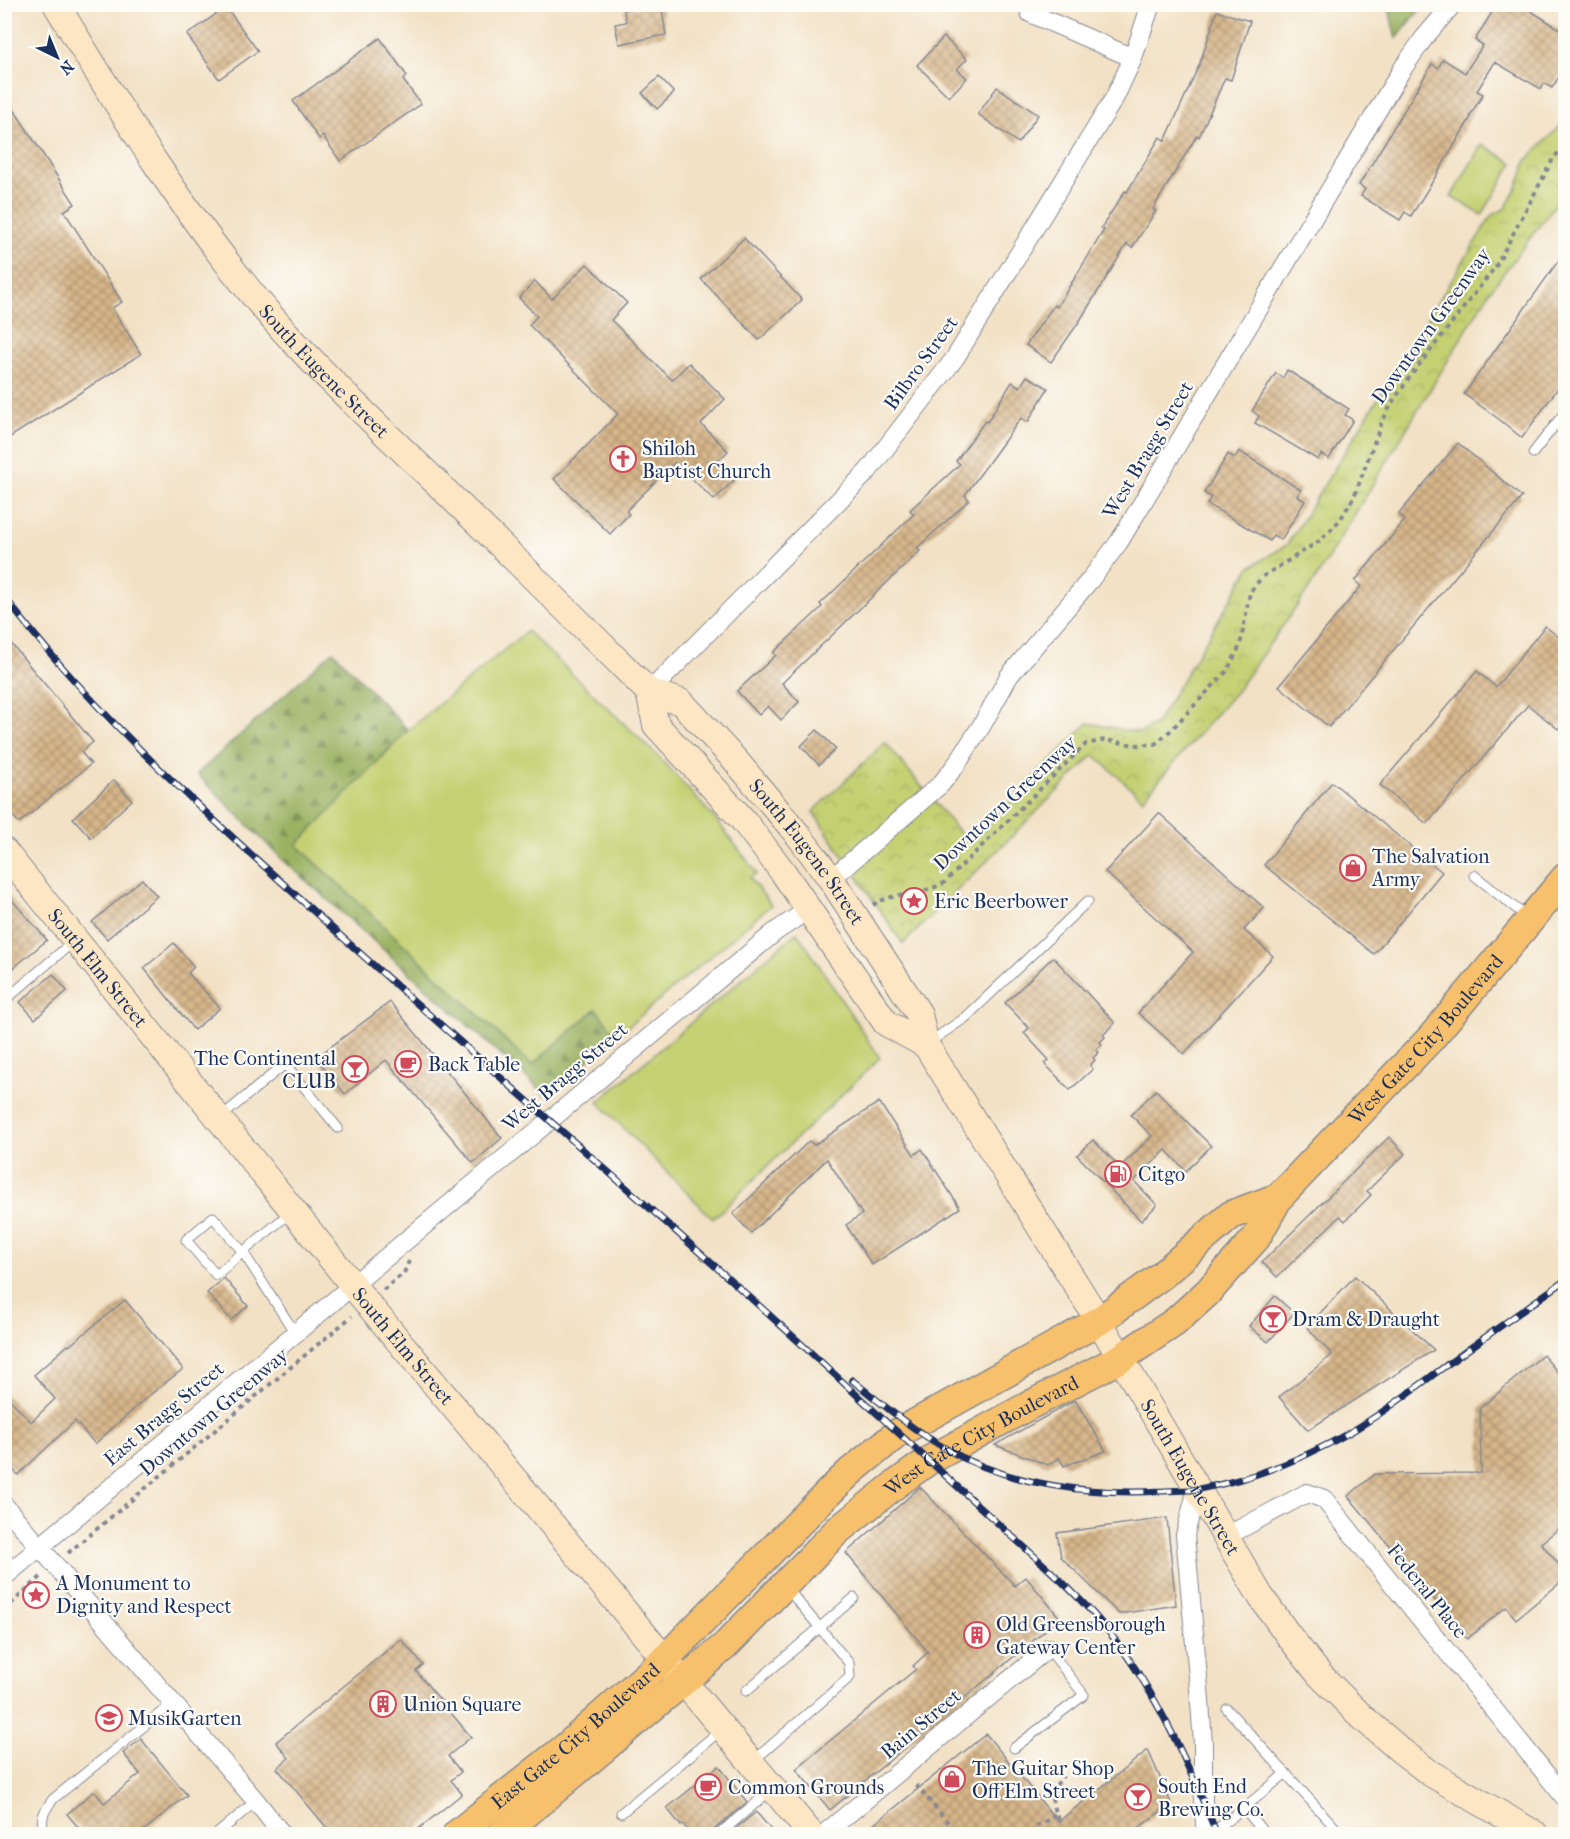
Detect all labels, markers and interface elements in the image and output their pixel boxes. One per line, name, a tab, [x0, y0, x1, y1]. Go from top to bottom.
north arrow	[27, 27, 87, 87]
text: N	[55, 57, 78, 79]
street label: Downtown Greenway	[1367, 243, 1496, 408]
street label: South Eugene Street	[254, 300, 394, 443]
street label: Bilbro Street	[879, 312, 963, 414]
street label: West Bragg Street	[1097, 377, 1198, 524]
place label: Shiloh Baptist Church	[642, 437, 772, 483]
church icon: Shiloh Baptist Church	[608, 444, 638, 474]
street label: Downtown Greenway	[929, 730, 1082, 875]
street label: South Eugene Street	[744, 774, 869, 929]
place label: The Salvation Army	[1371, 845, 1490, 891]
shop icon: The Salvation Army	[1338, 853, 1368, 883]
place icon: Eric Beerbower	[899, 886, 929, 916]
place label: Eric Beerbower	[934, 890, 1068, 913]
street label: South Elm Street	[43, 904, 153, 1032]
street label: West Gate City Boulevard	[1343, 949, 1508, 1130]
street label: West Bragg Street	[497, 1018, 632, 1137]
place label: The Continental CLUB	[194, 1047, 336, 1093]
cafe icon: Back Table	[393, 1049, 423, 1079]
place label: Back Table	[428, 1053, 520, 1076]
bar icon: The Continental CLUB	[340, 1054, 370, 1084]
fuel station icon: Citgo	[1103, 1159, 1133, 1189]
place label: Citgo	[1138, 1163, 1185, 1186]
street label: South Elm Street	[348, 1283, 459, 1409]
bar icon: Dram & Draught	[1258, 1304, 1288, 1334]
place label: Dram & Draught	[1292, 1308, 1440, 1331]
street label: Downtown Greenway	[135, 1342, 294, 1481]
street label: East Bragg Street	[99, 1357, 229, 1471]
street label: West Gate City Boulevard	[879, 1370, 1083, 1501]
street label: South Eugene Street	[1136, 1395, 1245, 1559]
street label: Federal Place	[1382, 1539, 1472, 1643]
place label: A Monument to Dignity and Respect	[55, 1572, 232, 1618]
place icon: A Monument to Dignity and Respect	[21, 1580, 51, 1610]
place label: Old Greensborough Gateway Center	[996, 1613, 1167, 1659]
building icon: Old Greensborough Gateway Center	[962, 1620, 992, 1650]
street label: East Gate City Boulevard	[487, 1657, 665, 1814]
street label: Bain Street	[877, 1684, 965, 1764]
building icon: Union Square	[368, 1689, 398, 1719]
place label: Union Square	[403, 1693, 521, 1716]
school or university icon: MusikGarten	[94, 1703, 124, 1733]
place label: MusikGarten	[128, 1707, 242, 1730]
place label: The Guitar Shop Off Elm Street	[972, 1757, 1114, 1803]
shop icon: The Guitar Shop Off Elm Street	[937, 1764, 967, 1794]
cafe icon: Common Grounds	[693, 1772, 723, 1802]
place label: South End Brewing Co.	[1158, 1775, 1264, 1821]
place label: Common Grounds	[728, 1776, 884, 1799]
bar icon: South End Brewing Co.	[1123, 1782, 1153, 1812]

